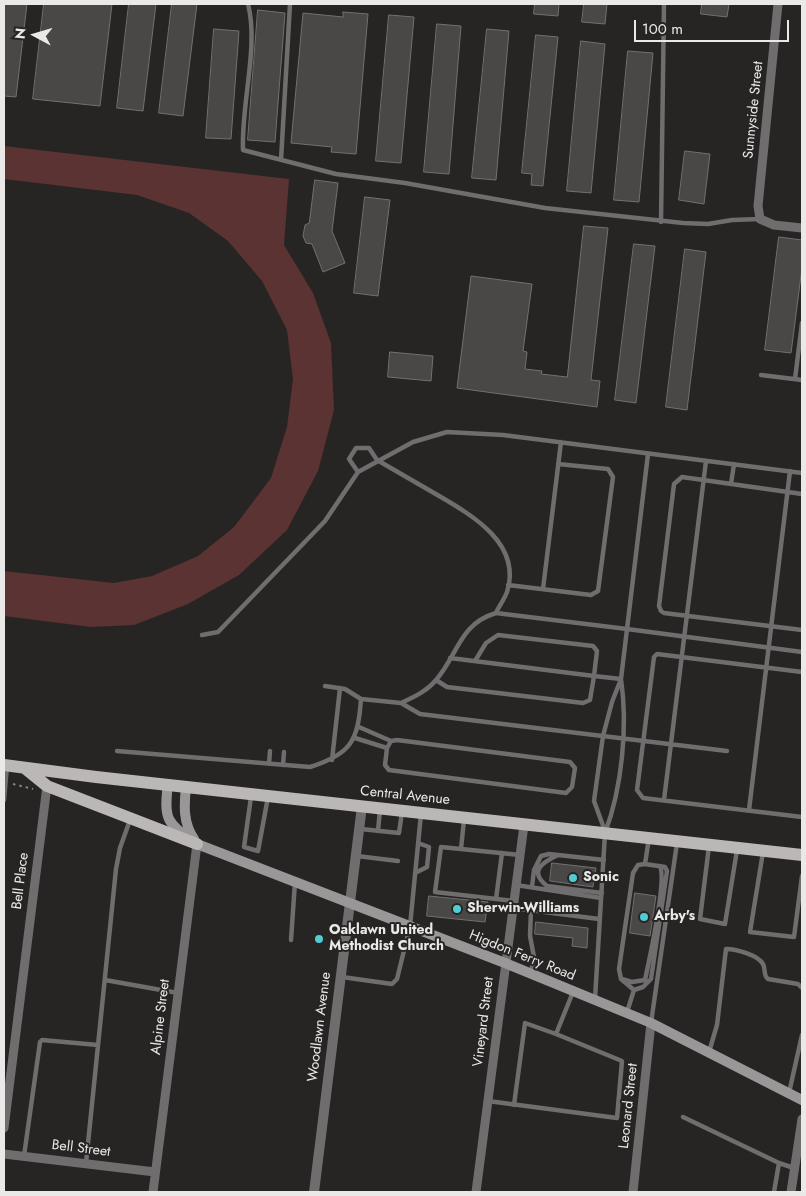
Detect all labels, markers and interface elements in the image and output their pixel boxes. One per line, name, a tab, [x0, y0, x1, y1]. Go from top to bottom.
north arrow	[10, 10, 60, 60]
scale bar	[636, 10, 791, 42]
text: 100 m	[642, 18, 683, 40]
text: N	[10, 27, 31, 40]
street label: Sunnyside Street	[741, 60, 767, 160]
street label: Central Avenue	[359, 783, 451, 809]
street label: Bell Place	[9, 852, 33, 910]
place label: Sonic	[583, 870, 619, 886]
marker: Sonic	[567, 872, 579, 884]
place label: Sherwin-Williams	[467, 901, 579, 917]
marker: Sherwin-Williams	[451, 903, 463, 915]
place label: Arby's	[654, 909, 695, 925]
marker: Arby's	[638, 911, 650, 923]
place label: Oaklawn United Methodist Church	[329, 923, 444, 956]
street label: Higdon Ferry Road	[466, 927, 578, 985]
marker: Oaklawn United Methodist Church	[313, 933, 325, 945]
street label: Woodlawn Avenue	[305, 971, 335, 1083]
street label: Vineyard Street	[470, 976, 498, 1068]
street label: Alpine Street	[148, 978, 174, 1056]
street label: Leonard Street	[616, 1063, 642, 1149]
street label: Bell Street	[51, 1137, 111, 1161]

